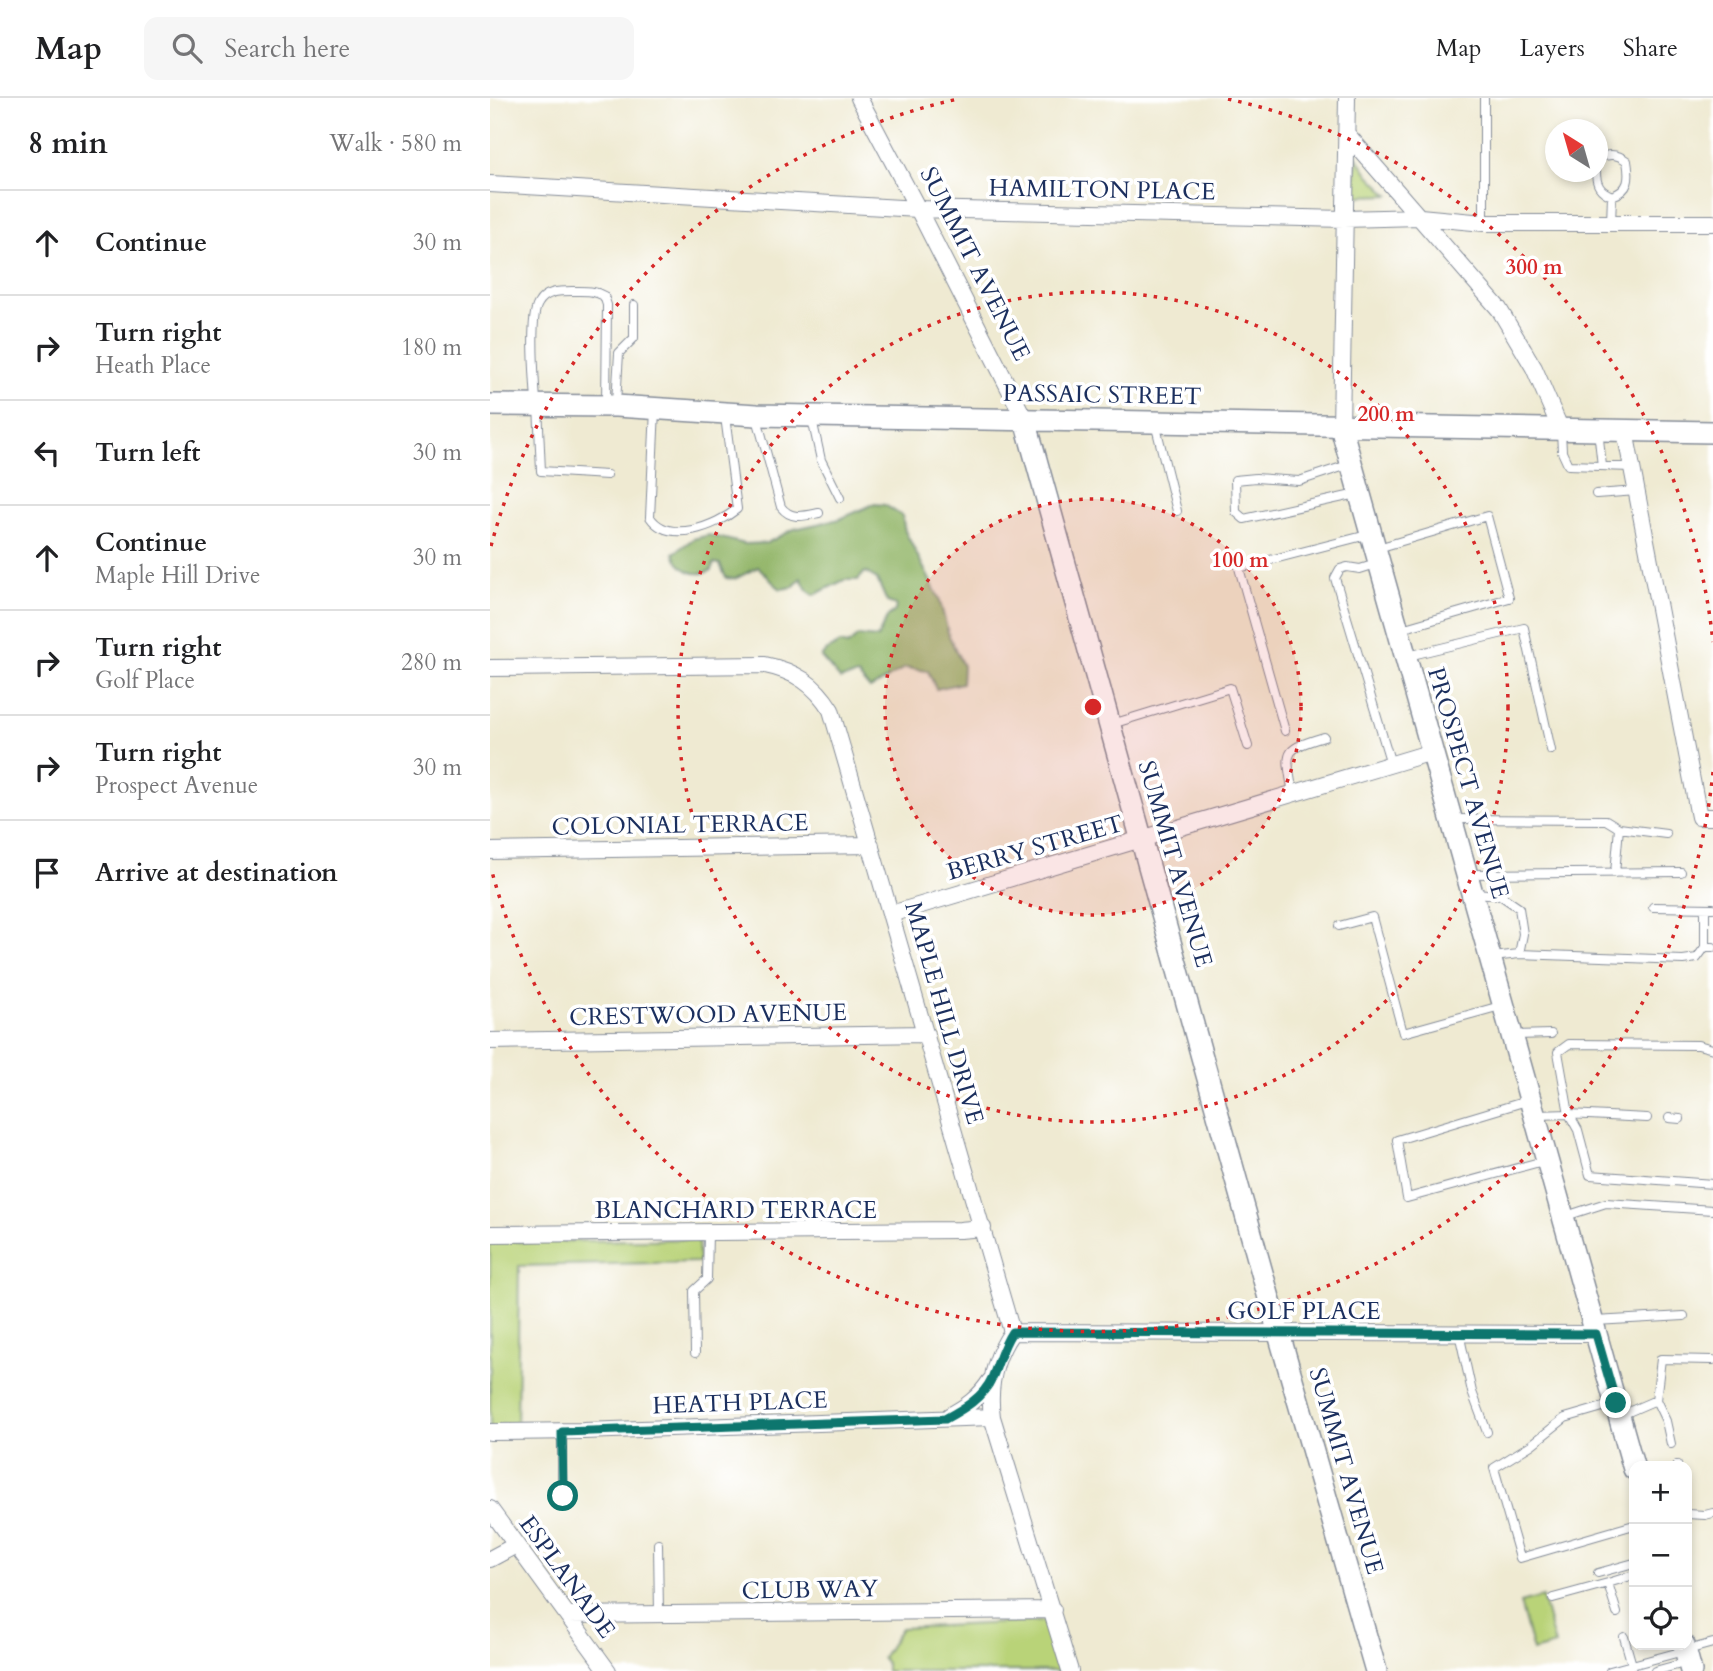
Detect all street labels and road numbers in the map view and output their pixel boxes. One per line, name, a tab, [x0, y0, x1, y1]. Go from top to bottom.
street label: SUMMIT AVENUE	[912, 161, 1038, 367]
street label: HAMILTON PLACE	[988, 172, 1216, 208]
street label: PASSAIC STREET	[1002, 377, 1202, 413]
street label: PROSPECT AVENUE	[1419, 663, 1517, 903]
street label: SUMMIT AVENUE	[1130, 757, 1220, 971]
street label: COLONIAL TERRACE	[551, 806, 809, 844]
street label: BERRY STREET	[943, 807, 1127, 889]
street label: MAPLE HILL DRIVE	[896, 898, 992, 1128]
street label: CRESTWOOD AVENUE	[569, 996, 847, 1034]
street label: BLANCHARD TERRACE	[595, 1194, 877, 1227]
street label: GOLF PLACE	[1227, 1295, 1381, 1328]
street label: SUMMIT AVENUE	[1301, 1364, 1391, 1578]
street label: HEATH PLACE	[652, 1383, 828, 1423]
street label: ESPLANADE	[511, 1509, 623, 1645]
street label: CLUB WAY	[741, 1572, 879, 1608]

